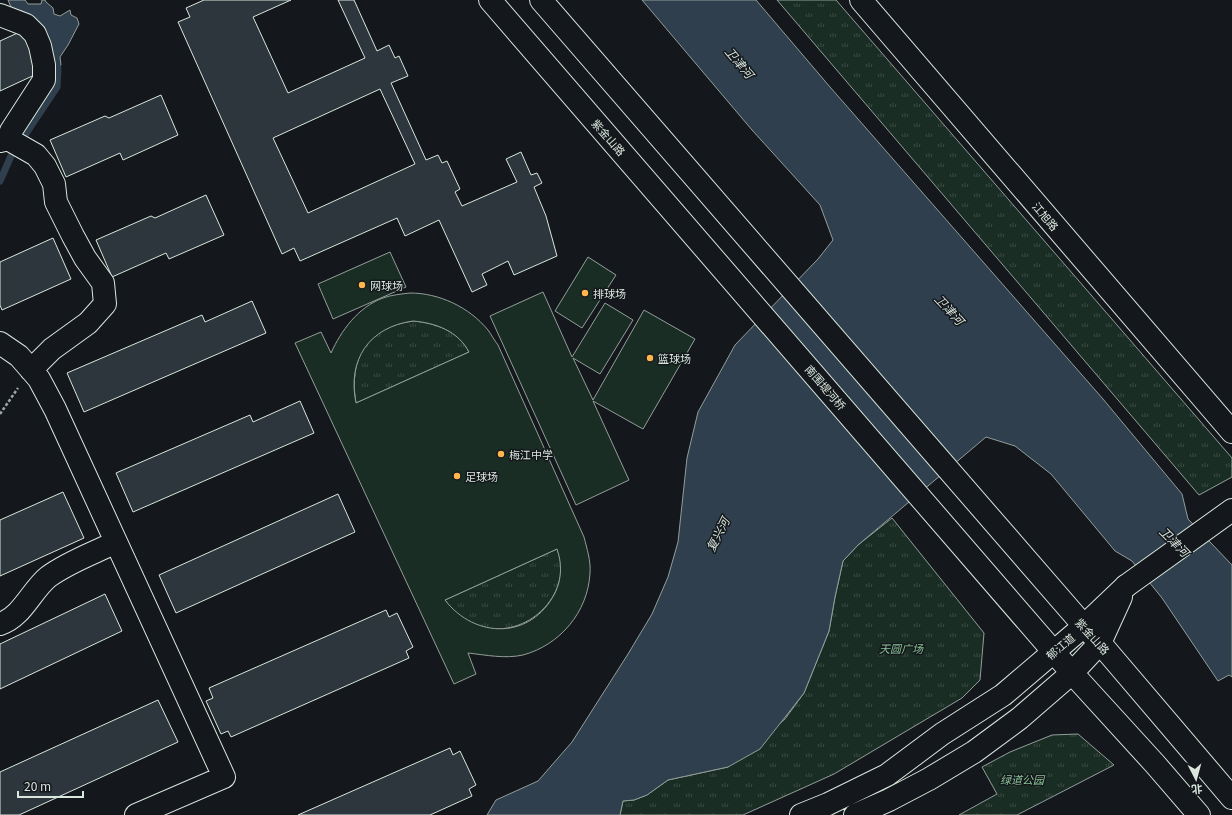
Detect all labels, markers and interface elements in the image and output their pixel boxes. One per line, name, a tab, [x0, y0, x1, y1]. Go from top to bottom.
water label: 卫津河	[722, 43, 759, 83]
street label: 紫金山路	[589, 115, 629, 159]
street label: 江旭路	[1029, 198, 1063, 234]
place label: 网球场	[370, 277, 403, 293]
marker: 网球场	[357, 280, 367, 290]
place label: 排球场	[593, 285, 626, 301]
marker: 排球场	[580, 288, 590, 298]
water label: 卫津河	[932, 290, 970, 329]
place label: 篮球场	[658, 350, 691, 366]
marker: 篮球场	[645, 353, 655, 363]
street label: 南围堤河桥	[802, 361, 850, 413]
place label: 梅江中学	[509, 446, 553, 462]
marker: 梅江中学	[496, 449, 506, 459]
place label: 足球场	[465, 468, 498, 484]
marker: 足球场	[452, 471, 462, 481]
water label: 复兴河	[701, 512, 734, 554]
water label: 卫津河	[1156, 522, 1195, 561]
street label: 紫金山路	[1072, 614, 1114, 658]
street label: 郁江道	[1042, 629, 1078, 663]
park label: 天圆广场	[879, 640, 924, 656]
north arrow	[1176, 759, 1216, 799]
park label: 绿道公园	[1000, 771, 1046, 787]
scale bar	[18, 773, 83, 799]
text: 20 m	[24, 777, 51, 794]
text: 北	[1191, 781, 1203, 798]

